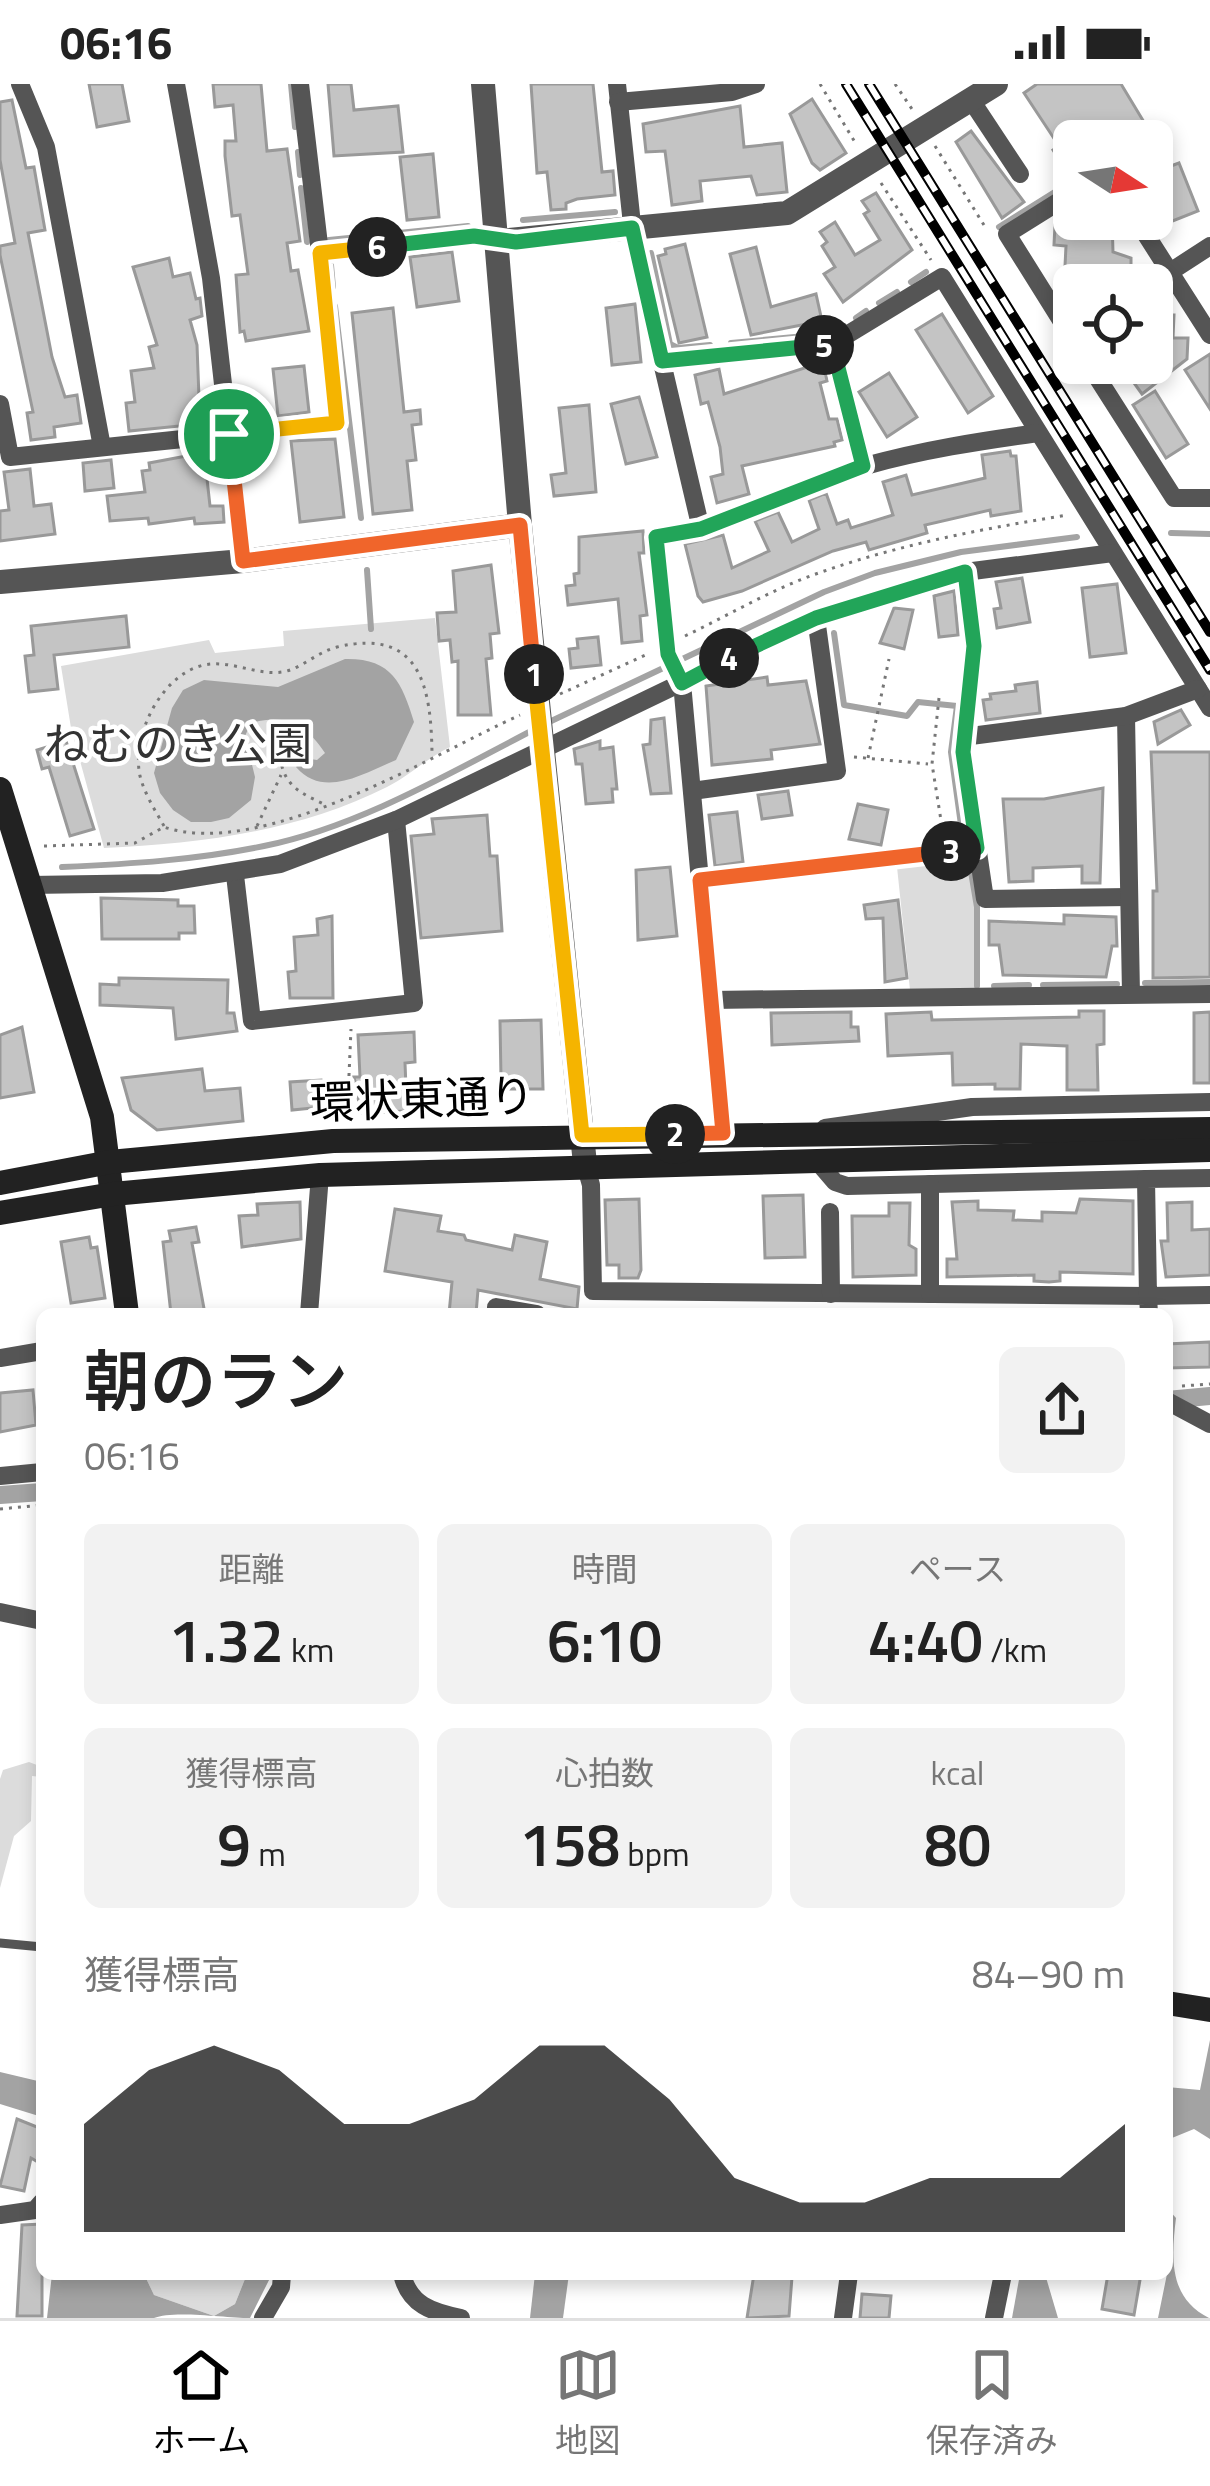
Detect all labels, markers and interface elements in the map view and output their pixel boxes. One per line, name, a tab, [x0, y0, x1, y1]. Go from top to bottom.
text: 06:16	[60, 8, 172, 76]
north arrow	[1053, 120, 1173, 240]
map controls	[1053, 120, 1173, 384]
pin: 6	[347, 217, 407, 277]
text: 6	[368, 222, 386, 272]
button: locate	[1053, 264, 1173, 384]
pin: 5	[794, 315, 854, 375]
text: 5	[815, 320, 833, 370]
pin	[178, 383, 280, 485]
icon: arrive	[196, 401, 262, 467]
pin: 4	[699, 628, 759, 688]
text: 4	[720, 633, 738, 683]
pin: 1	[504, 644, 564, 704]
text: 1	[525, 649, 543, 699]
park label: ねむのき公園	[44, 709, 312, 777]
pin: 3	[921, 821, 981, 881]
text: 3	[942, 826, 960, 876]
street label: 環状東通り	[308, 1060, 536, 1136]
pin: 2	[645, 1104, 705, 1164]
text: 2	[666, 1109, 684, 1159]
text: 朝のラン	[84, 1330, 348, 1431]
button: share	[999, 1347, 1125, 1473]
text: 06:16	[84, 1426, 180, 1485]
text: 距離	[219, 1544, 285, 1594]
text: 時間	[572, 1544, 638, 1594]
text: ペース	[909, 1544, 1006, 1594]
text: 1.32	[169, 1594, 284, 1685]
text: 6:10	[547, 1594, 662, 1685]
text: 4:40	[868, 1594, 983, 1685]
text: km	[284, 1625, 334, 1675]
text: /km	[983, 1625, 1047, 1675]
text: 獲得標高	[186, 1748, 318, 1798]
text: 心拍数	[555, 1748, 654, 1798]
text: kcal	[931, 1748, 984, 1798]
text: 9	[217, 1798, 251, 1889]
text: 158	[519, 1798, 620, 1889]
text: 80	[924, 1798, 991, 1889]
text: m	[251, 1829, 286, 1879]
text: bpm	[620, 1829, 690, 1879]
text: 84–90 m	[972, 1944, 1125, 2003]
text: 獲得標高	[84, 1945, 240, 2004]
tab: ホーム	[152, 2342, 250, 2465]
tab: 地図	[555, 2342, 621, 2465]
tab: 保存済み	[926, 2342, 1058, 2465]

